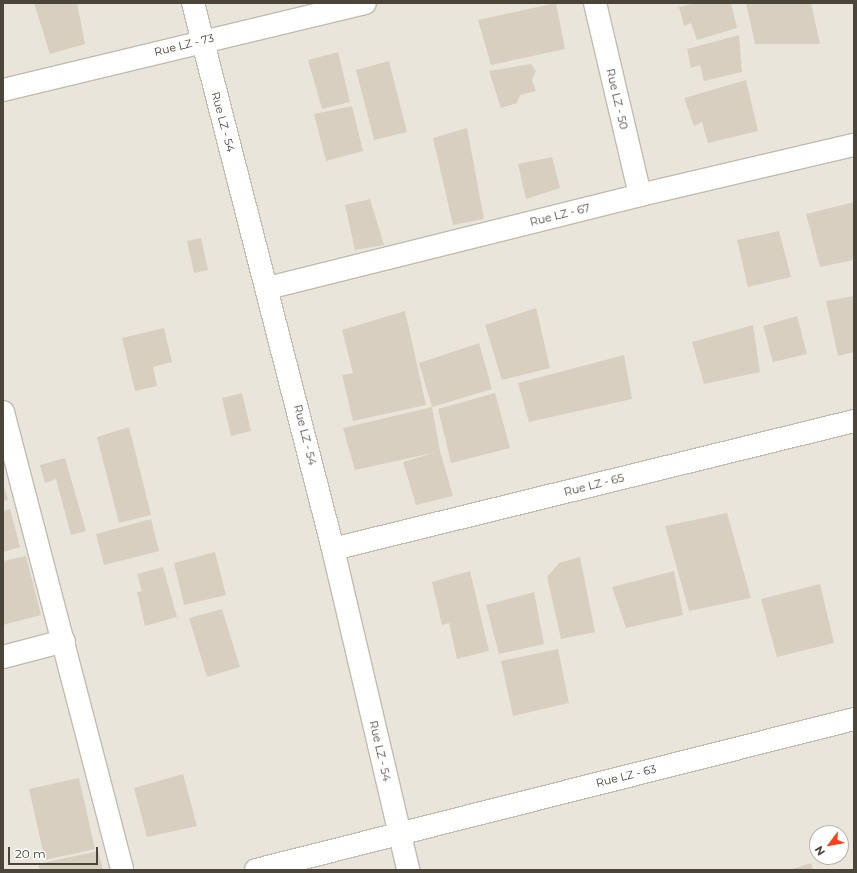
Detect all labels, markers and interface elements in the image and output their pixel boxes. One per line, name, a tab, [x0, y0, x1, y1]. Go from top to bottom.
street label: Rue LZ - 73	[153, 31, 215, 59]
street label: Rue LZ - 50	[604, 67, 630, 131]
street label: Rue LZ - 54	[209, 90, 237, 154]
street label: Rue LZ - 67	[529, 201, 591, 229]
street label: Rue LZ - 54	[291, 403, 319, 467]
street label: Rue LZ - 65	[563, 471, 625, 499]
street label: Rue LZ - 54	[367, 719, 393, 783]
street label: Rue LZ - 63	[595, 762, 657, 790]
north arrow	[809, 825, 849, 865]
scale bar	[10, 839, 100, 865]
text: N	[811, 843, 828, 858]
text: 20 m	[15, 846, 46, 861]

